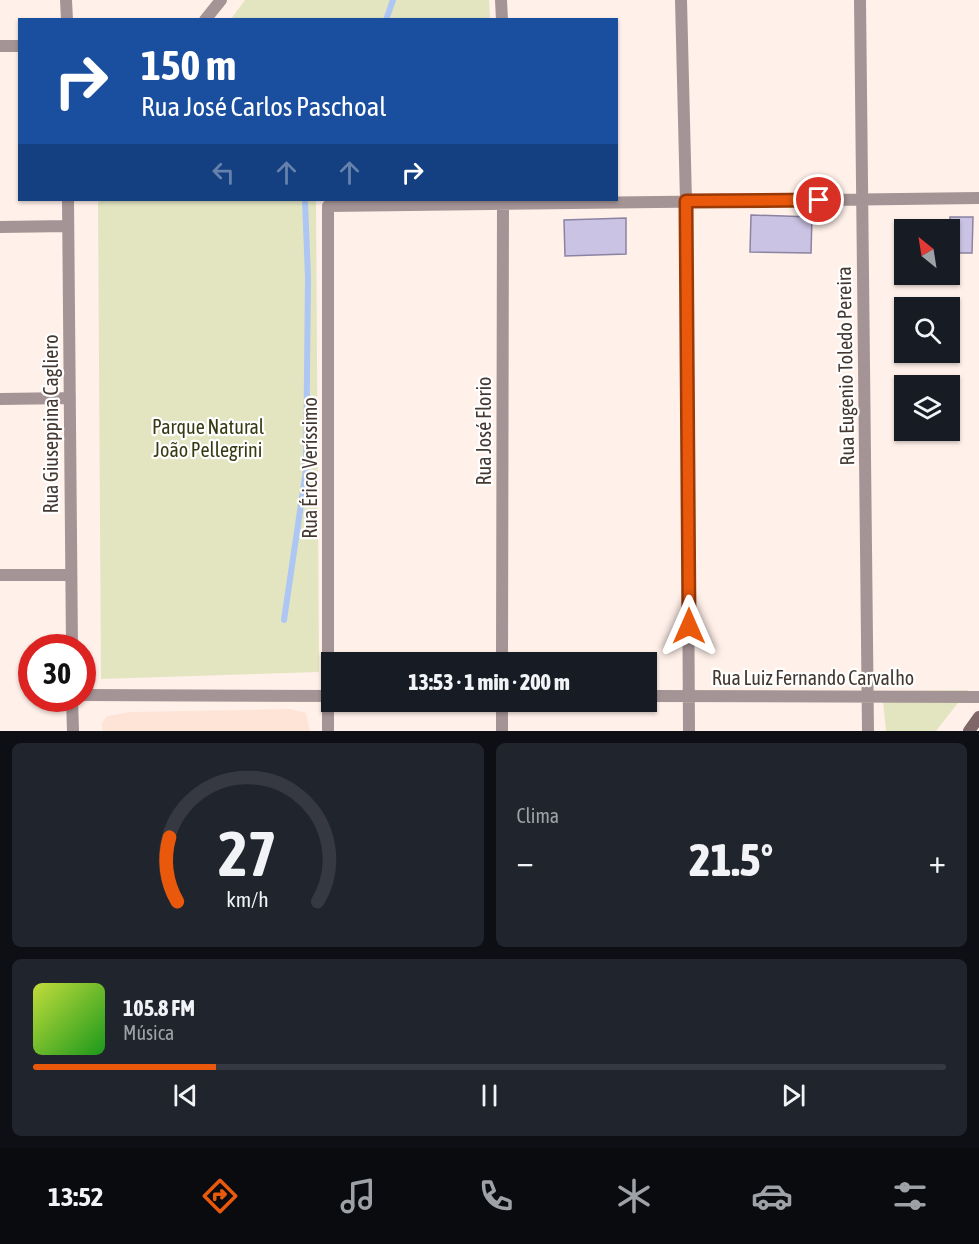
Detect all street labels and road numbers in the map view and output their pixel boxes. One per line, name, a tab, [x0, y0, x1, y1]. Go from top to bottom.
street label: Rua Eugenio Toledo Pereira	[832, 266, 858, 466]
street label: Rua Giuseppina Cagliero	[39, 334, 62, 514]
street label: Rua José Florio	[472, 377, 495, 485]
street label: Rua Érico Veríssimo	[298, 397, 321, 539]
street label: Rua Luiz Fernando Carvalho	[712, 666, 914, 689]

